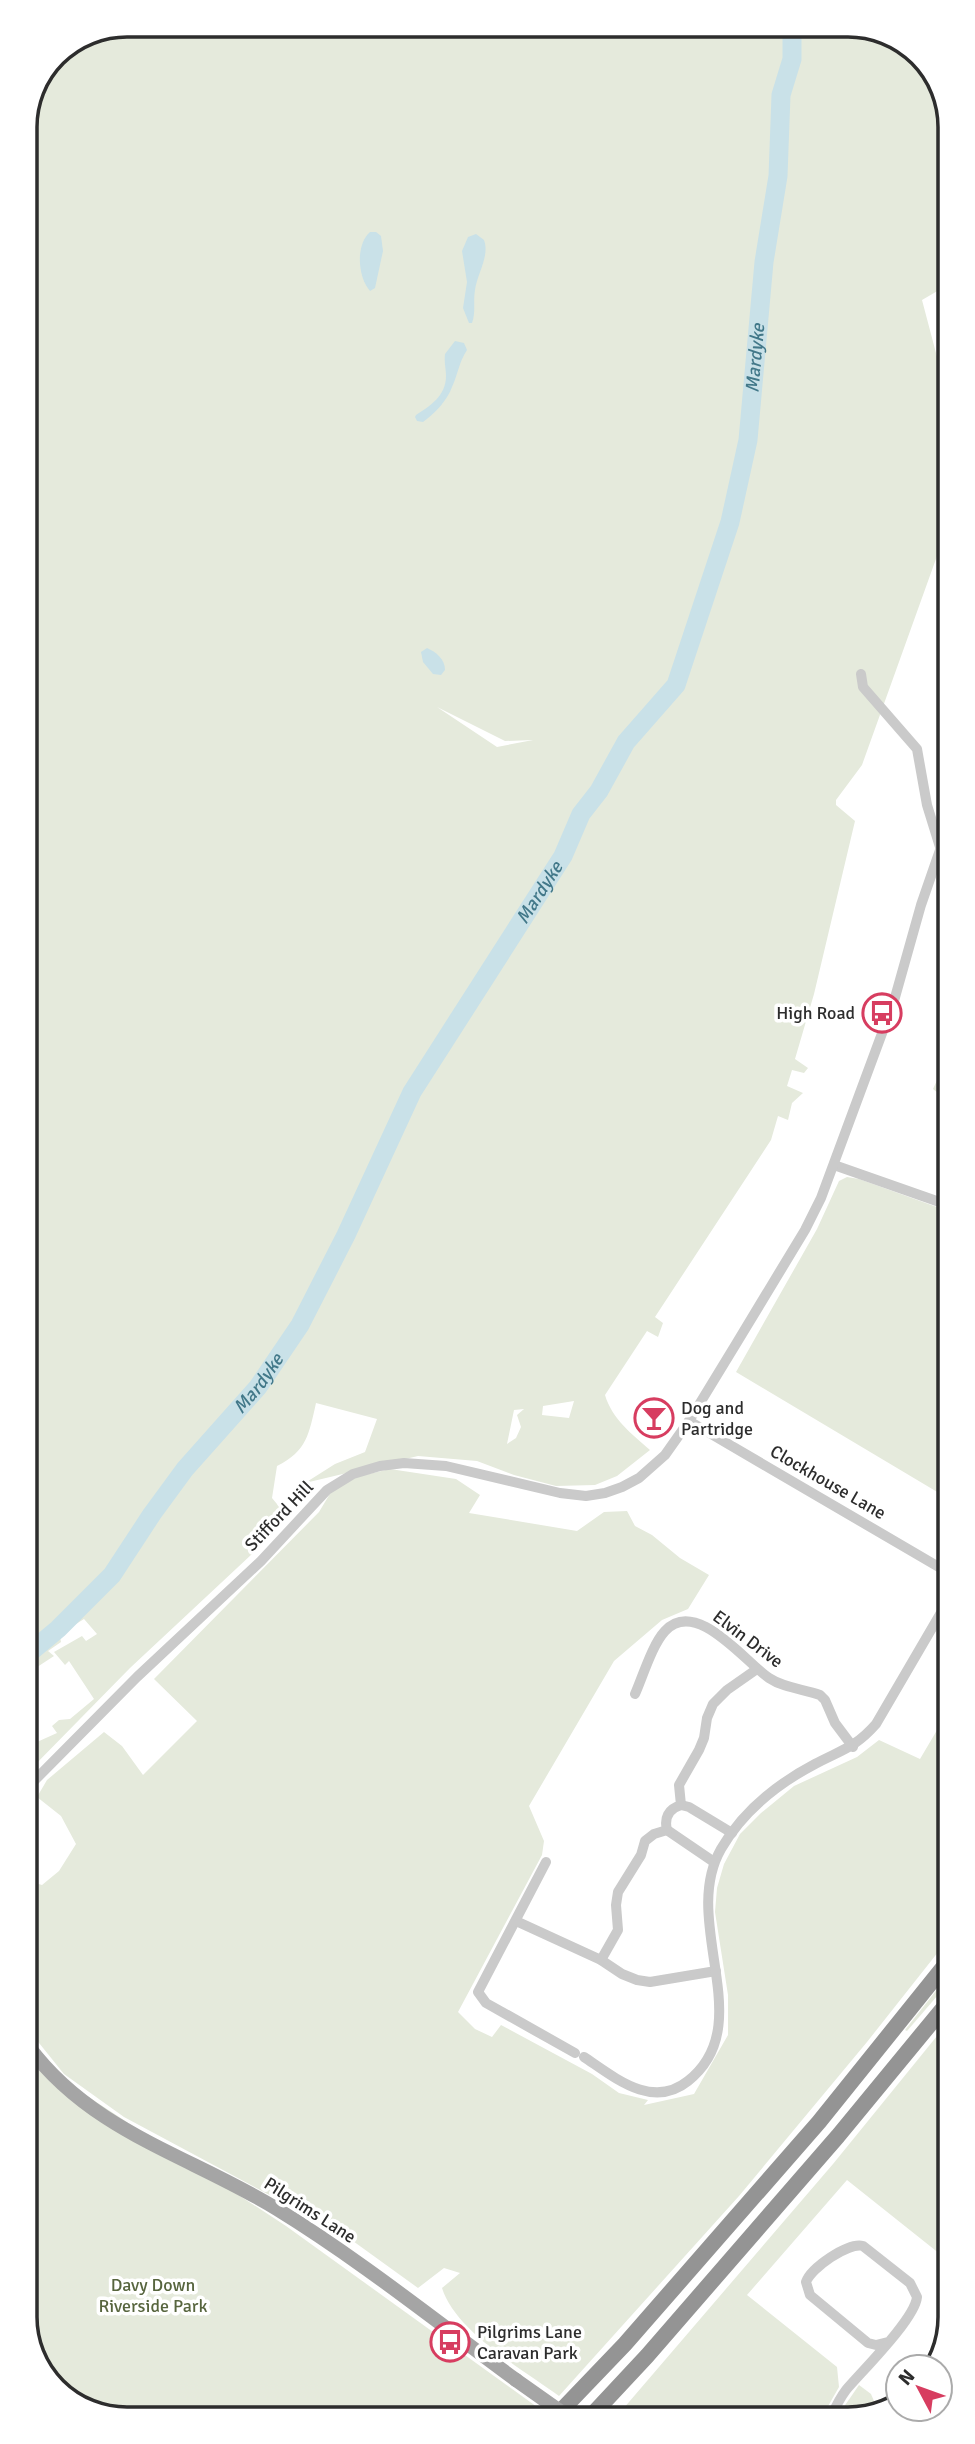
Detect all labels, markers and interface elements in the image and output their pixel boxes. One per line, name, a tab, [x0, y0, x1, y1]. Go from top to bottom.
water label: Mardyke	[740, 321, 771, 394]
water label: Mardyke	[511, 856, 569, 928]
bus stop icon: High Road	[861, 992, 903, 1034]
place label: High Road	[776, 1002, 855, 1024]
water label: Mardyke	[228, 1348, 290, 1419]
bar icon: Dog and Partridge	[633, 1397, 675, 1439]
place label: Dog and Partridge	[681, 1397, 753, 1440]
street label: Clockhouse Lane	[766, 1440, 890, 1524]
street label: Stifford Hill	[240, 1476, 318, 1556]
street label: Elvin Drive	[709, 1605, 787, 1673]
street label: Pilgrims Lane	[260, 2172, 360, 2248]
park label: Davy Down Riverside Park	[99, 2274, 208, 2317]
bus stop icon: Pilgrims Lane Caravan Park	[429, 2321, 471, 2363]
place label: Pilgrims Lane Caravan Park	[477, 2321, 582, 2364]
north arrow	[884, 2353, 954, 2423]
text: N	[894, 2365, 920, 2390]

